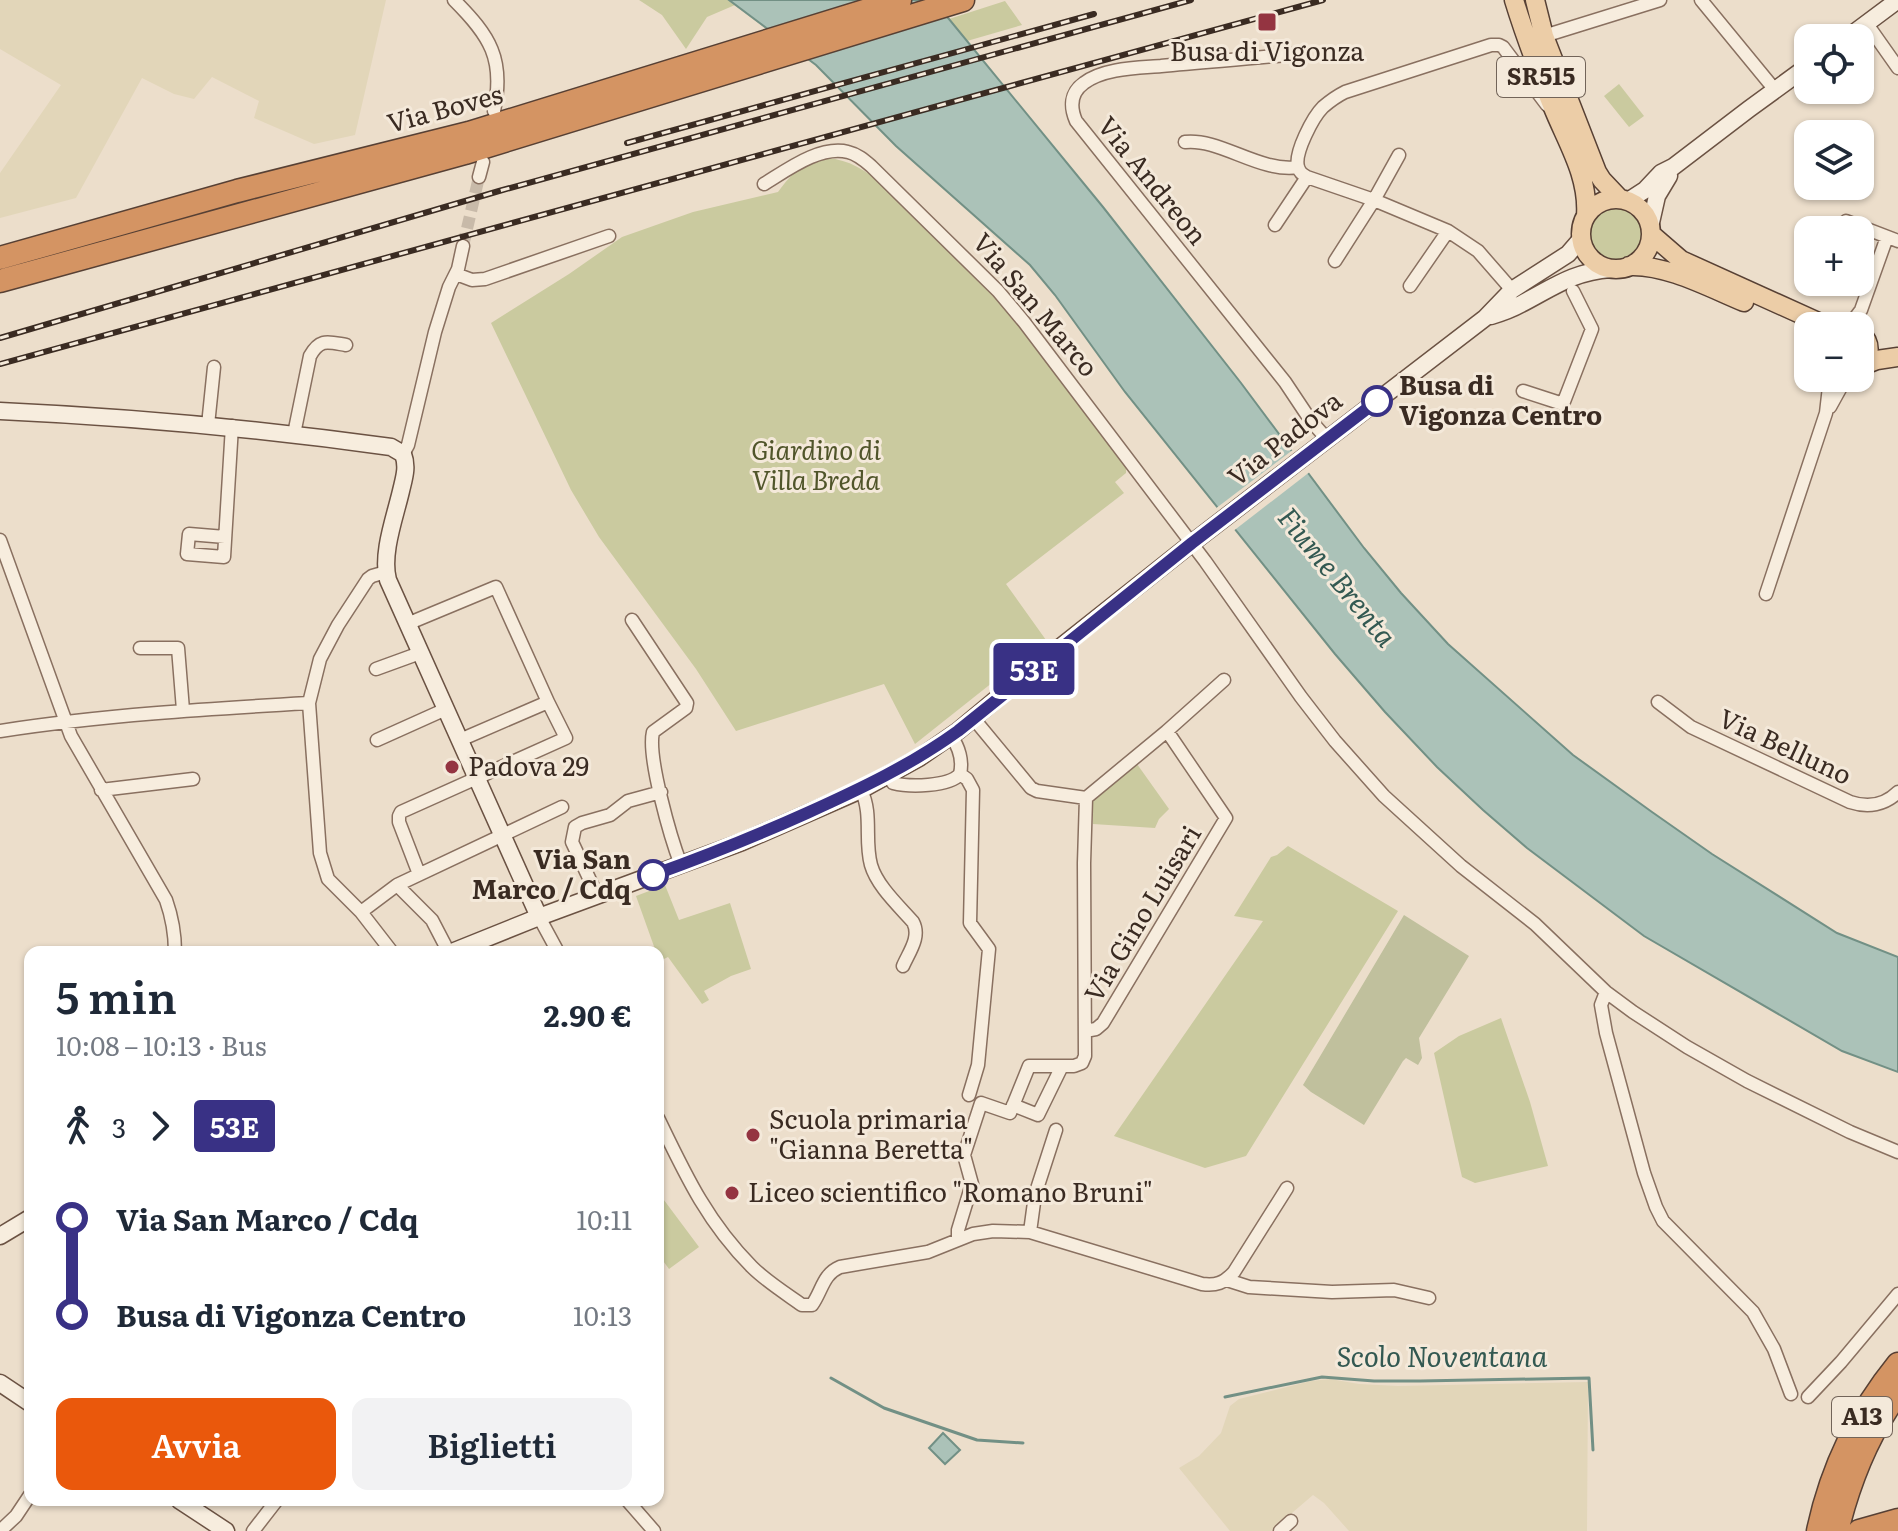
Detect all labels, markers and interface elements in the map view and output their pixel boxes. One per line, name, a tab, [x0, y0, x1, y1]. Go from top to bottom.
marker: Busa di Vigonza	[1256, 11, 1278, 33]
map controls	[1794, 24, 1874, 392]
button: locate	[1794, 24, 1874, 104]
place label: Busa di Vigonza	[1170, 30, 1364, 69]
road number: SR515	[1497, 57, 1585, 97]
street label: Via Boves	[382, 72, 507, 141]
street label: Via Andreon	[1090, 107, 1218, 252]
button: layers	[1794, 120, 1874, 200]
button: +	[1794, 216, 1874, 296]
street label: Via San Marco	[965, 223, 1109, 384]
button: −	[1794, 312, 1874, 392]
place label: Busa di Vigonza Centro	[1399, 364, 1602, 433]
street label: Via Padova	[1218, 380, 1349, 494]
marker: Busa di Vigonza Centro	[1362, 386, 1392, 416]
park label: Giardino di Villa Breda	[751, 429, 881, 498]
water label: Fiume Brenta	[1269, 497, 1408, 655]
line badge: 53E	[988, 643, 1080, 695]
text: 53E	[1009, 648, 1059, 690]
street label: Via Belluno	[1713, 697, 1859, 793]
place label: Padova 29	[468, 745, 589, 784]
marker: Padova 29	[443, 758, 461, 776]
street label: Via Gino Luisari	[1073, 817, 1209, 1008]
place label: Via San Marco / Cdq	[472, 838, 631, 907]
marker: Via San Marco / Cdq	[638, 860, 668, 890]
text: 5 min	[56, 962, 177, 1028]
text: 2.90 €	[543, 992, 632, 1036]
text: 10:08 – 10:13 · Bus	[56, 1025, 266, 1064]
place label: Scuola primaria "Gianna Beretta"	[769, 1098, 973, 1167]
icon: walk	[56, 1104, 100, 1148]
icon: forward	[138, 1104, 182, 1148]
text: 53E	[210, 1105, 259, 1147]
text: 3	[112, 1107, 126, 1146]
marker: Scuola primaria "Gianna Beretta"	[744, 1126, 762, 1144]
place label: Liceo scientifico "Romano Bruni"	[748, 1171, 1153, 1210]
marker: Liceo scientifico "Romano Bruni"	[723, 1184, 741, 1202]
text: Via San Marco / Cdq	[116, 1196, 419, 1240]
text: 10:11	[577, 1199, 632, 1238]
text: Busa di Vigonza Centro	[116, 1292, 466, 1336]
text: 10:13	[573, 1295, 632, 1334]
water label: Scolo Noventana	[1337, 1334, 1547, 1376]
road number: A13	[1832, 1397, 1892, 1437]
button: Avvia	[56, 1398, 336, 1490]
button: Biglietti	[352, 1398, 632, 1490]

